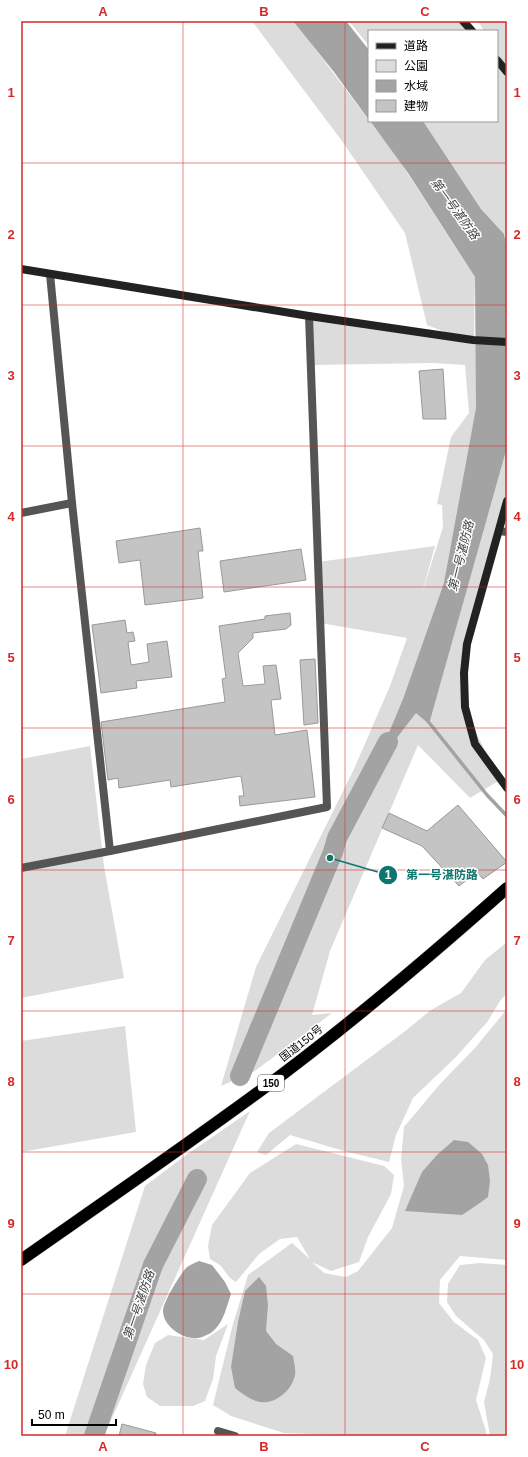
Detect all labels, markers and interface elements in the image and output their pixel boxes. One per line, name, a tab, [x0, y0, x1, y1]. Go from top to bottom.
text: A	[98, 4, 108, 19]
text: B	[259, 4, 269, 19]
text: C	[420, 4, 430, 19]
legend	[368, 30, 498, 122]
text: 道路	[404, 39, 428, 53]
text: 公園	[404, 59, 428, 73]
text: 水域	[404, 79, 428, 93]
text: 1	[7, 85, 15, 100]
text: 1	[513, 85, 521, 100]
text: 建物	[404, 99, 428, 113]
water label: 第一号湛防路	[428, 176, 482, 243]
text: 2	[7, 227, 15, 242]
text: 2	[513, 227, 521, 242]
text: 3	[7, 368, 15, 383]
text: 3	[513, 368, 521, 383]
text: 4	[7, 509, 15, 524]
text: 4	[513, 509, 521, 524]
water label: 第一号湛防路	[445, 518, 477, 593]
text: 5	[7, 650, 15, 665]
text: 5	[513, 650, 521, 665]
text: 6	[7, 792, 15, 807]
text: 6	[513, 792, 521, 807]
callout: 第一号湛防路	[378, 863, 486, 887]
text: 1	[385, 868, 392, 882]
text: 第一号湛防路	[406, 868, 478, 882]
text: 7	[7, 933, 15, 948]
text: 7	[513, 933, 521, 948]
street label: 国道150号	[277, 1022, 325, 1064]
text: 8	[7, 1074, 15, 1089]
text: 8	[513, 1074, 521, 1089]
road number: 150	[258, 1075, 284, 1091]
text: 9	[7, 1216, 15, 1231]
text: 9	[513, 1216, 521, 1231]
water label: 第一号湛防路	[121, 1268, 158, 1341]
text: 10	[4, 1357, 18, 1372]
text: 10	[510, 1357, 524, 1372]
scale bar	[32, 1401, 116, 1427]
text: 50 m	[38, 1408, 65, 1422]
text: A	[98, 1439, 108, 1454]
text: B	[259, 1439, 269, 1454]
text: C	[420, 1439, 430, 1454]

